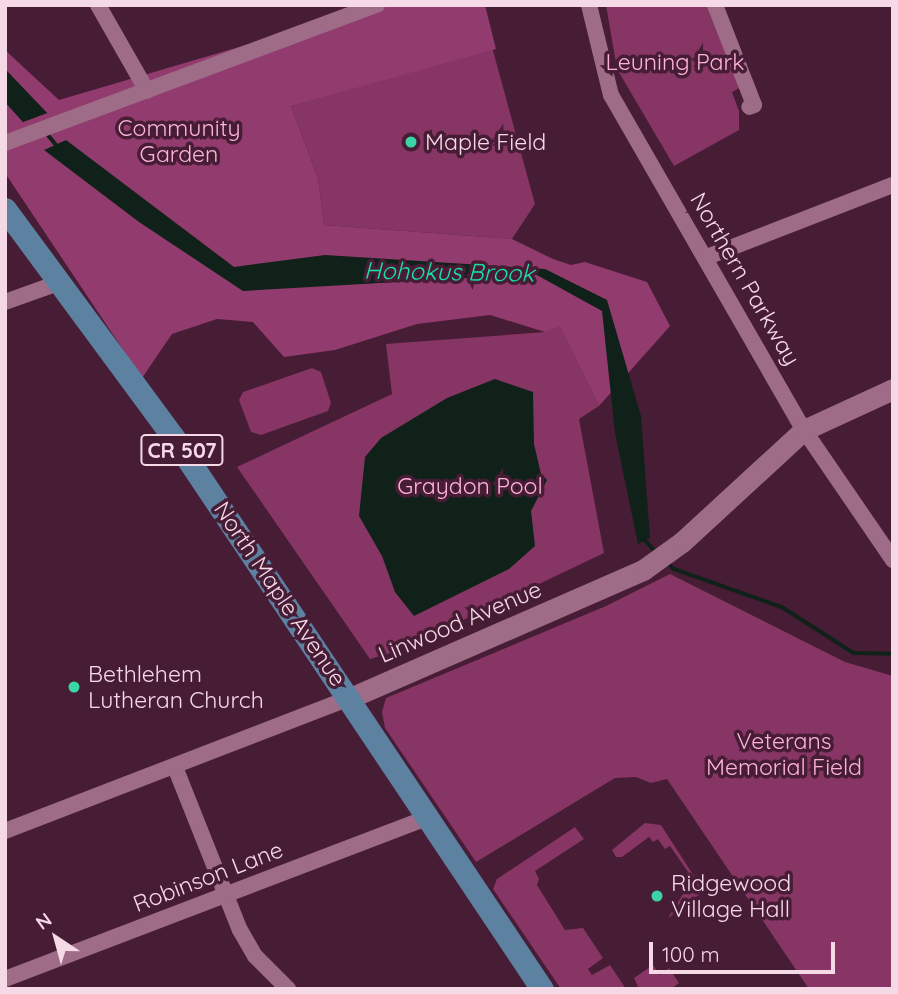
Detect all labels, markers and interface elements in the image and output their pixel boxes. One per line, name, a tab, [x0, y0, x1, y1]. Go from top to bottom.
park label: Leuning Park	[605, 48, 745, 76]
park label: Community Garden	[117, 114, 241, 168]
place label: Maple Field	[425, 128, 546, 156]
marker: Maple Field	[403, 134, 419, 150]
street label: Northern Parkway	[684, 188, 806, 370]
water label: Hohokus Brook	[364, 256, 534, 288]
road number: CR 507	[140, 433, 224, 468]
park label: Graydon Pool	[397, 472, 543, 500]
street label: North Maple Avenue	[208, 497, 352, 691]
street label: Linwood Avenue	[374, 575, 546, 669]
place label: Bethlehem Lutheran Church	[88, 660, 264, 714]
marker: Bethlehem Lutheran Church	[66, 679, 82, 695]
park label: Veterans Memorial Field	[706, 727, 862, 781]
street label: Robinson Lane	[129, 836, 287, 918]
place label: Ridgewood Village Hall	[671, 869, 791, 923]
marker: Ridgewood Village Hall	[649, 888, 665, 904]
north arrow	[21, 903, 91, 973]
text: N	[31, 907, 56, 935]
scale bar	[653, 928, 838, 972]
text: 100 m	[662, 941, 720, 967]

